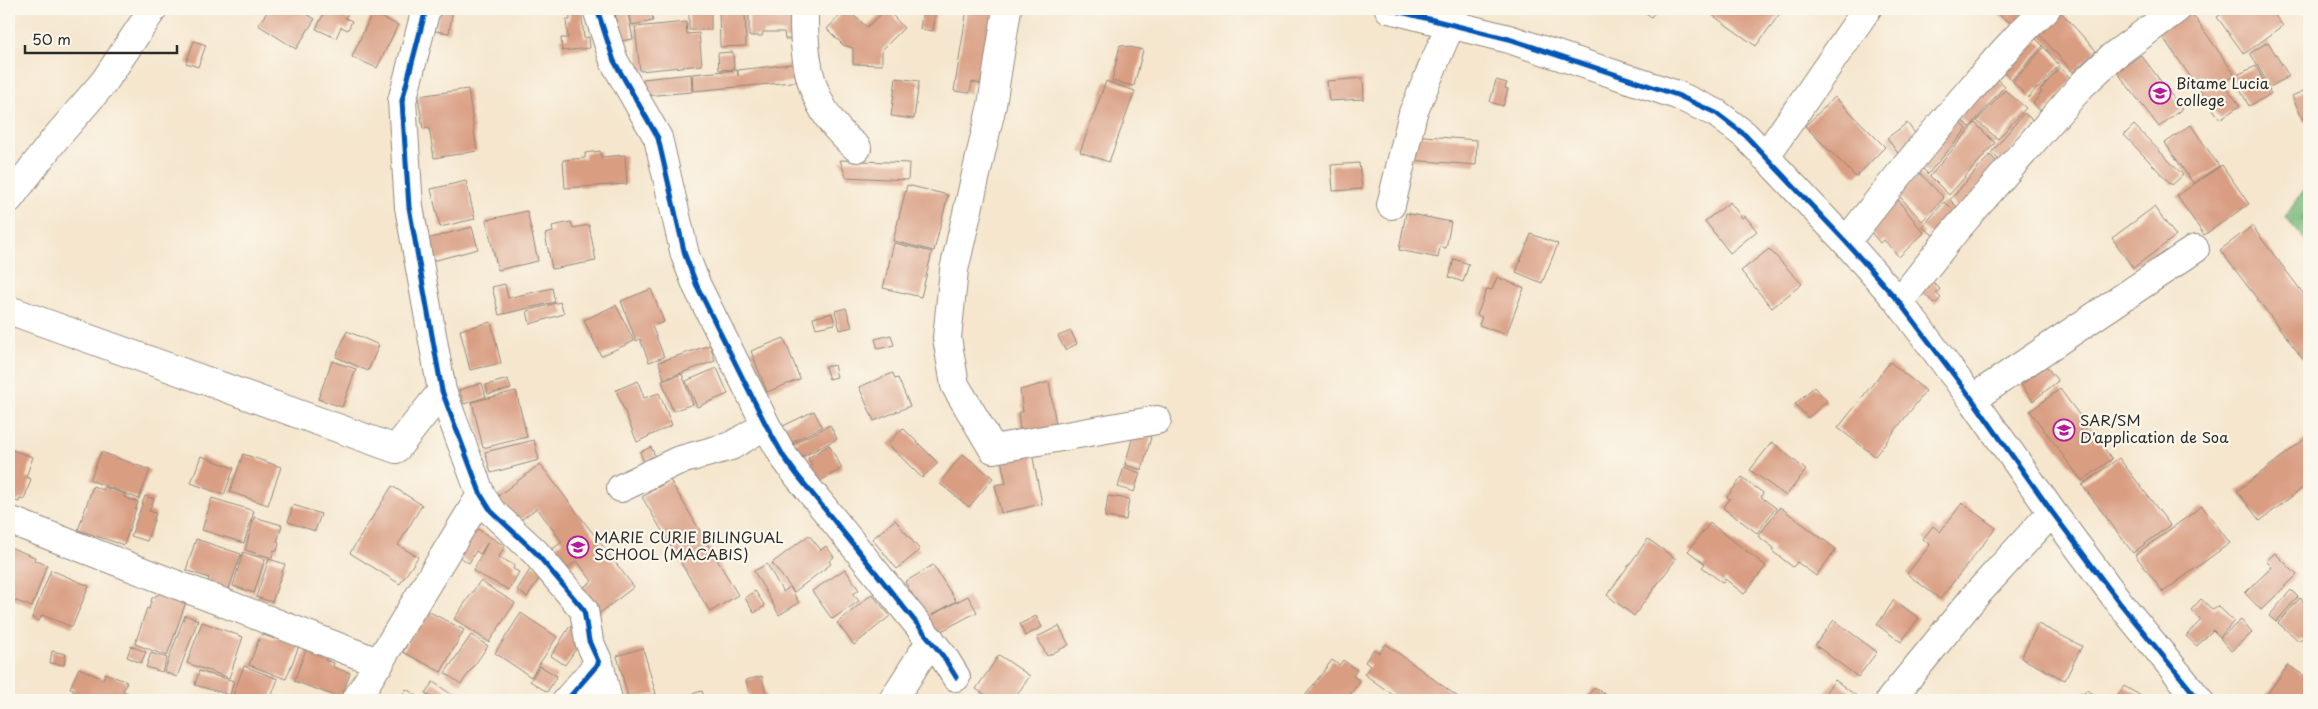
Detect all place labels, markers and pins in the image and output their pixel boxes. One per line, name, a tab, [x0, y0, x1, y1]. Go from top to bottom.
place label: Bitame Lucia college	[2176, 71, 2270, 111]
school or university icon: Bitame Lucia college	[2148, 81, 2172, 105]
place label: SAR/SM D'application de Soa	[2080, 408, 2229, 448]
school or university icon: SAR/SM D'application de Soa	[2052, 418, 2076, 442]
place label: MARIE CURIE BILINGUAL SCHOOL (MACABIS)	[594, 525, 783, 565]
school or university icon: MARIE CURIE BILINGUAL SCHOOL (MACABIS)	[566, 535, 590, 559]

